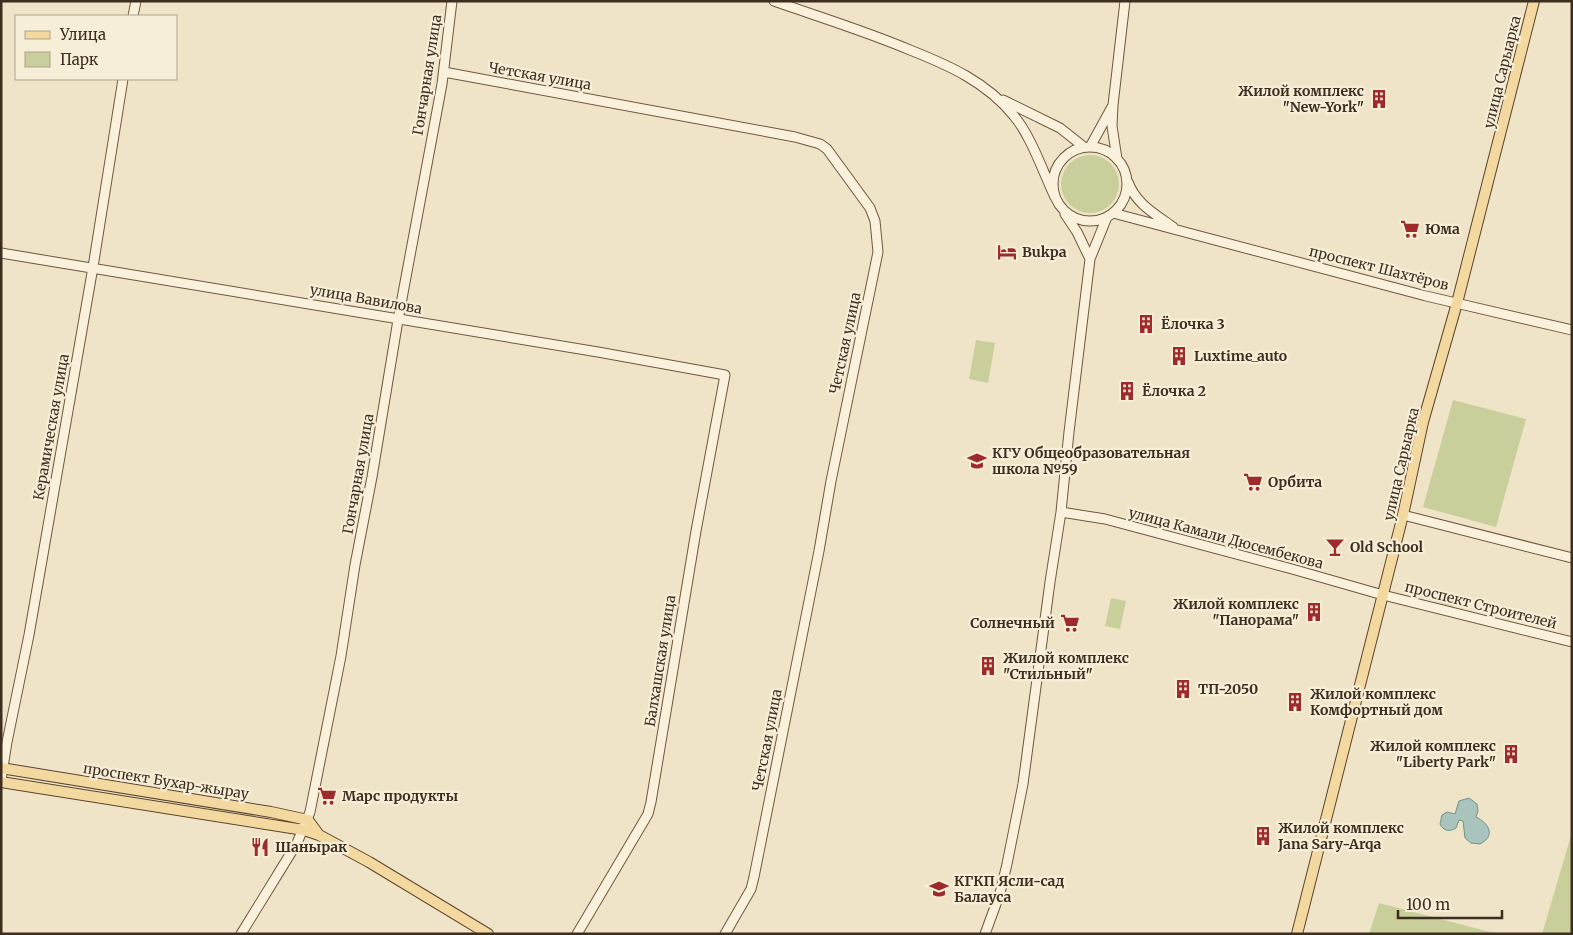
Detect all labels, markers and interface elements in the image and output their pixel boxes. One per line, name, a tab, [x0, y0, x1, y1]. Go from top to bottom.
street label: Гончарная улица	[409, 13, 446, 137]
street label: улица Сарыарка	[1479, 13, 1525, 130]
legend	[15, 15, 178, 80]
text: Улица	[59, 25, 106, 44]
text: Парк	[60, 50, 99, 69]
street label: Четская улица	[487, 58, 593, 94]
place label: Жилой комплекс "New-York"	[1238, 82, 1364, 116]
building icon: Жилой комплекс "New-York"	[1368, 88, 1390, 110]
supermarket icon: Юма	[1399, 218, 1421, 240]
place label: Юма	[1425, 220, 1460, 238]
hotel icon: Bukpa	[996, 241, 1018, 263]
street label: проспект Шахтёров	[1307, 242, 1451, 294]
place label: Bukpa	[1022, 243, 1067, 261]
street label: улица Вавилова	[308, 280, 424, 318]
street label: Четская улица	[825, 290, 865, 396]
building icon: Ёлочка 3	[1135, 313, 1157, 335]
place label: Ёлочка 3	[1161, 315, 1225, 333]
building icon: Luxtime_auto	[1168, 345, 1190, 367]
place label: Luxtime_auto	[1194, 347, 1287, 365]
street label: Керамическая улица	[29, 352, 73, 502]
building icon: Ёлочка 2	[1116, 380, 1138, 402]
place label: Ёлочка 2	[1142, 382, 1206, 400]
street label: улица Сарыарка	[1379, 405, 1423, 522]
street label: Гончарная улица	[339, 412, 378, 536]
place label: КГУ Общеобразовательная школа №59	[992, 444, 1190, 478]
school or university icon: КГУ Общеобразовательная школа №59	[966, 450, 988, 472]
supermarket icon: Орбита	[1242, 471, 1264, 493]
place label: Орбита	[1268, 473, 1322, 491]
street label: улица Камали Дюсембекова	[1127, 503, 1326, 573]
bar icon: Old School	[1324, 536, 1346, 558]
place label: Old School	[1350, 538, 1424, 556]
street label: проспект Строителей	[1403, 577, 1559, 633]
street label: Балхашская улица	[641, 593, 679, 728]
place label: Жилой комплекс "Панорама"	[1173, 595, 1299, 629]
building icon: Жилой комплекс "Панорама"	[1303, 601, 1325, 623]
supermarket icon: Солнечный	[1059, 612, 1081, 634]
place label: Солнечный	[970, 614, 1055, 632]
place label: Жилой комплекс "Стильный"	[1003, 649, 1129, 683]
building icon: Жилой комплекс "Стильный"	[977, 655, 999, 677]
building icon: ТП-2050	[1172, 678, 1194, 700]
place label: ТП-2050	[1198, 680, 1258, 698]
place label: Жилой комплекс Комфортный дом	[1310, 685, 1443, 719]
street label: Четская улица	[748, 687, 786, 793]
building icon: Жилой комплекс Комфортный дом	[1284, 691, 1306, 713]
place label: Жилой комплекс "Liberty Park"	[1370, 737, 1496, 771]
building icon: Жилой комплекс "Liberty Park"	[1500, 743, 1522, 765]
street label: проспект Бухар-жырау	[82, 759, 251, 803]
supermarket icon: Марс продукты	[316, 785, 338, 807]
place label: Марс продукты	[342, 787, 458, 805]
place label: Жилой комплекс Jana Sary-Arqa	[1277, 819, 1404, 853]
building icon: Жилой комплекс Jana Sary-Arqa	[1252, 825, 1274, 847]
restaurant icon: Шанырак	[249, 836, 271, 858]
place label: Шанырак	[275, 838, 348, 856]
place label: КГКП Ясли-сад Балауса	[954, 872, 1064, 906]
school or university icon: КГКП Ясли-сад Балауса	[928, 878, 950, 900]
scale bar	[1398, 888, 1502, 920]
text: 100 m	[1406, 895, 1450, 914]

